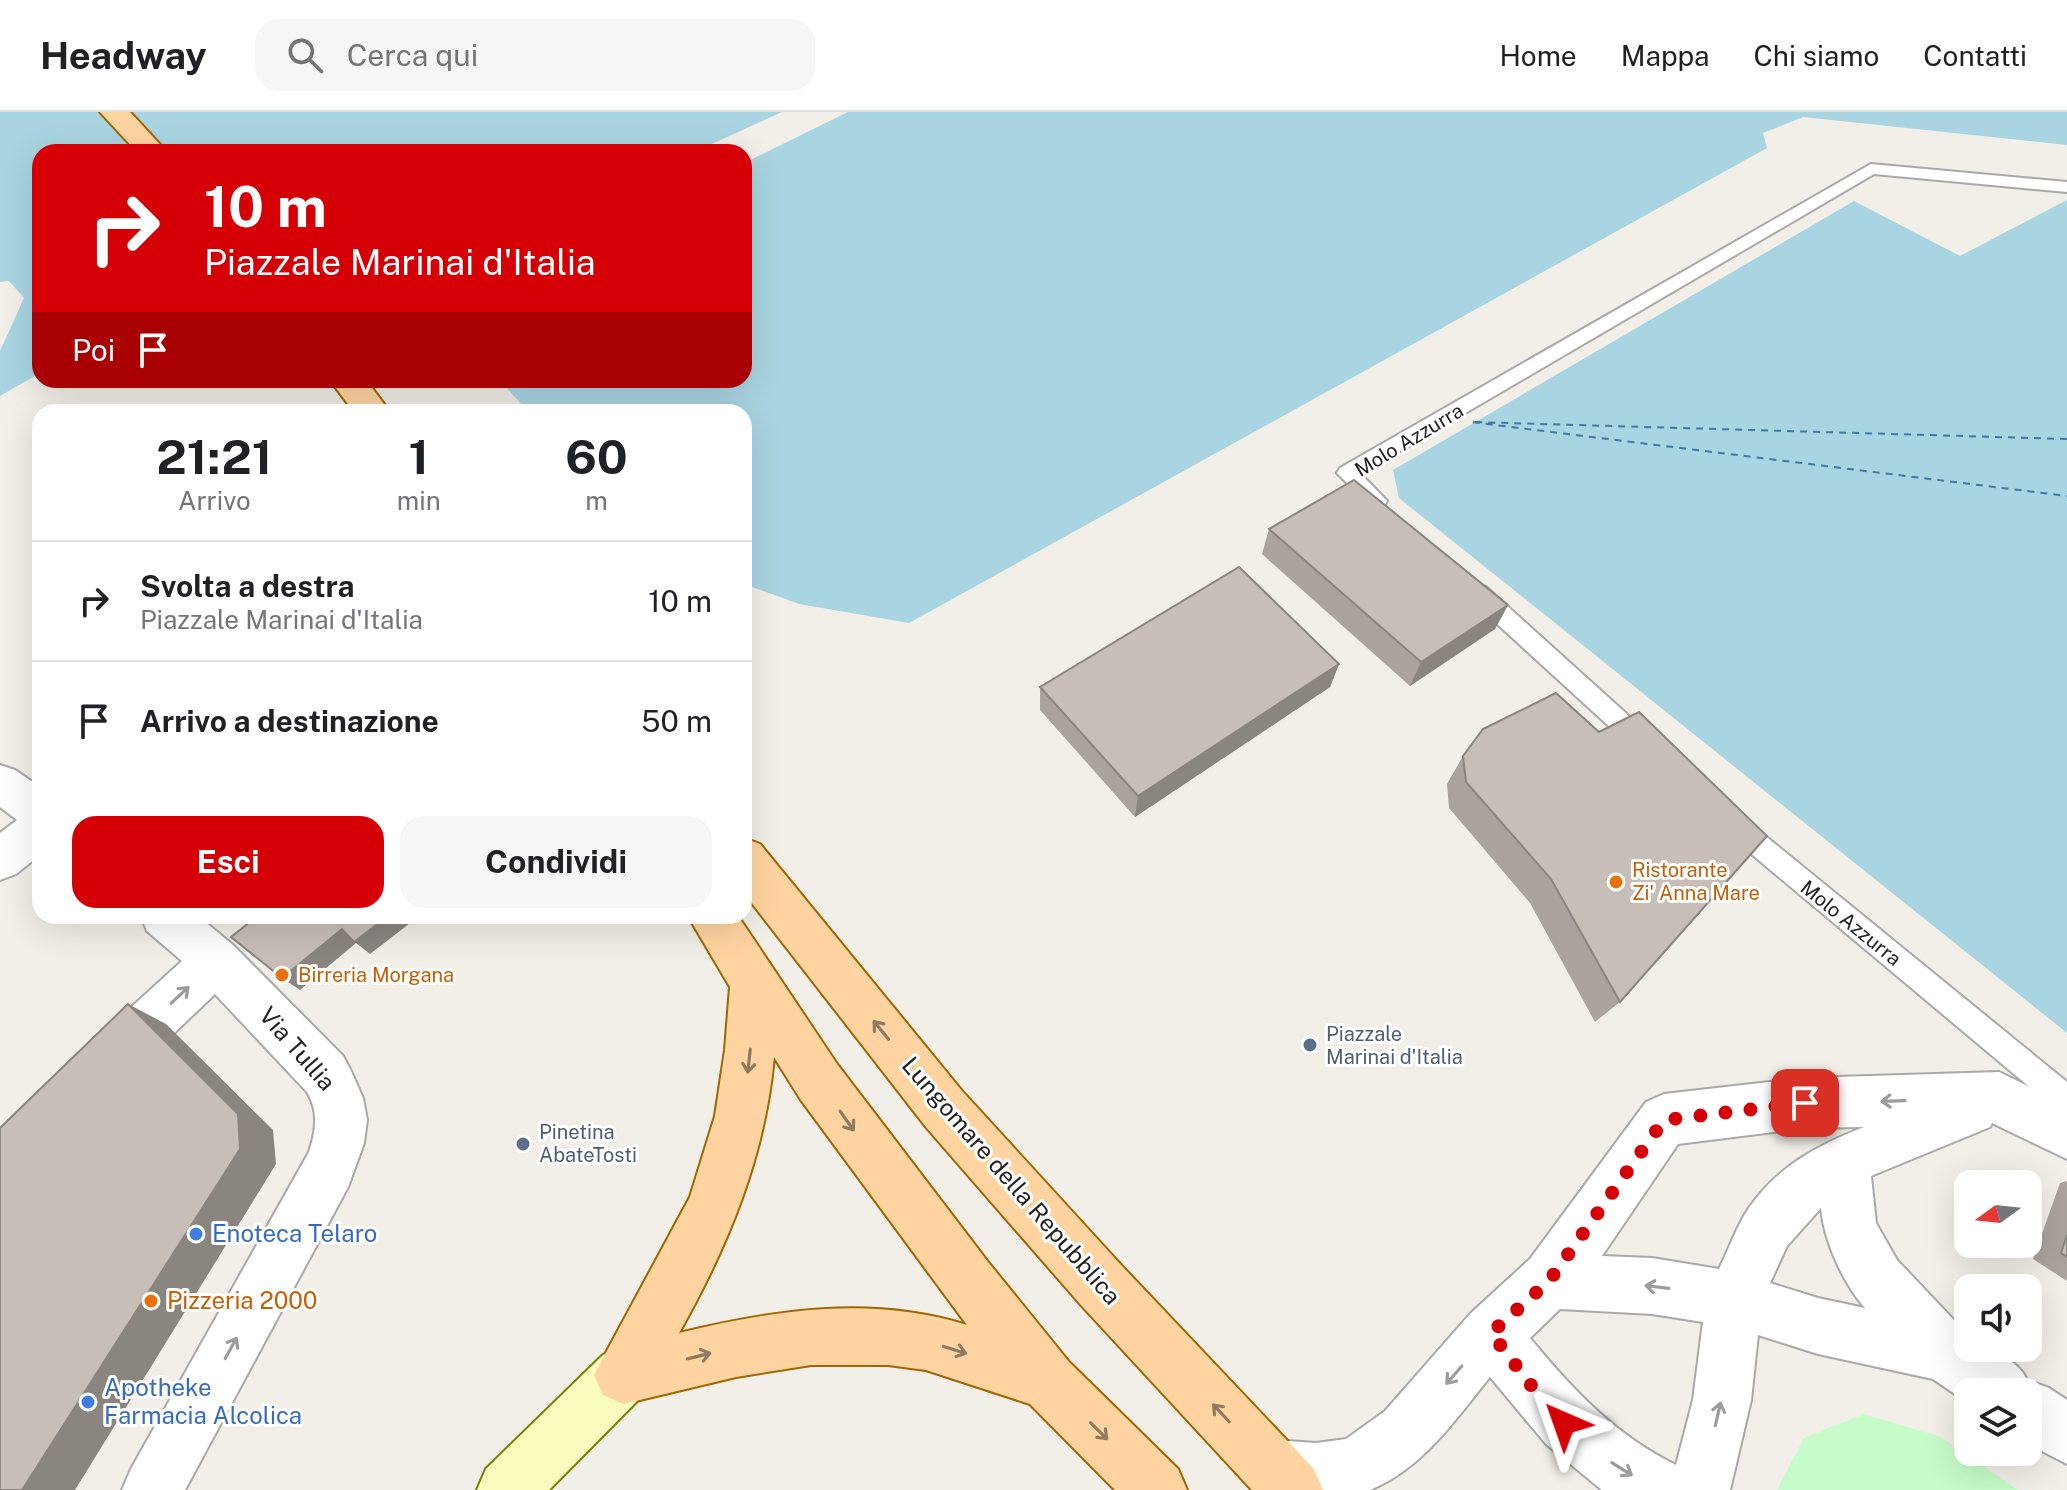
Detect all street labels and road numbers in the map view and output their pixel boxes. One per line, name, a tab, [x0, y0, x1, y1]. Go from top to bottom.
street label: Molo Azzurra	[1350, 398, 1468, 482]
street label: Molo Azzurra	[1796, 875, 1906, 971]
street label: Via Tullia	[254, 1001, 342, 1096]
street label: Lungomare della Repubblica	[897, 1051, 1127, 1310]

